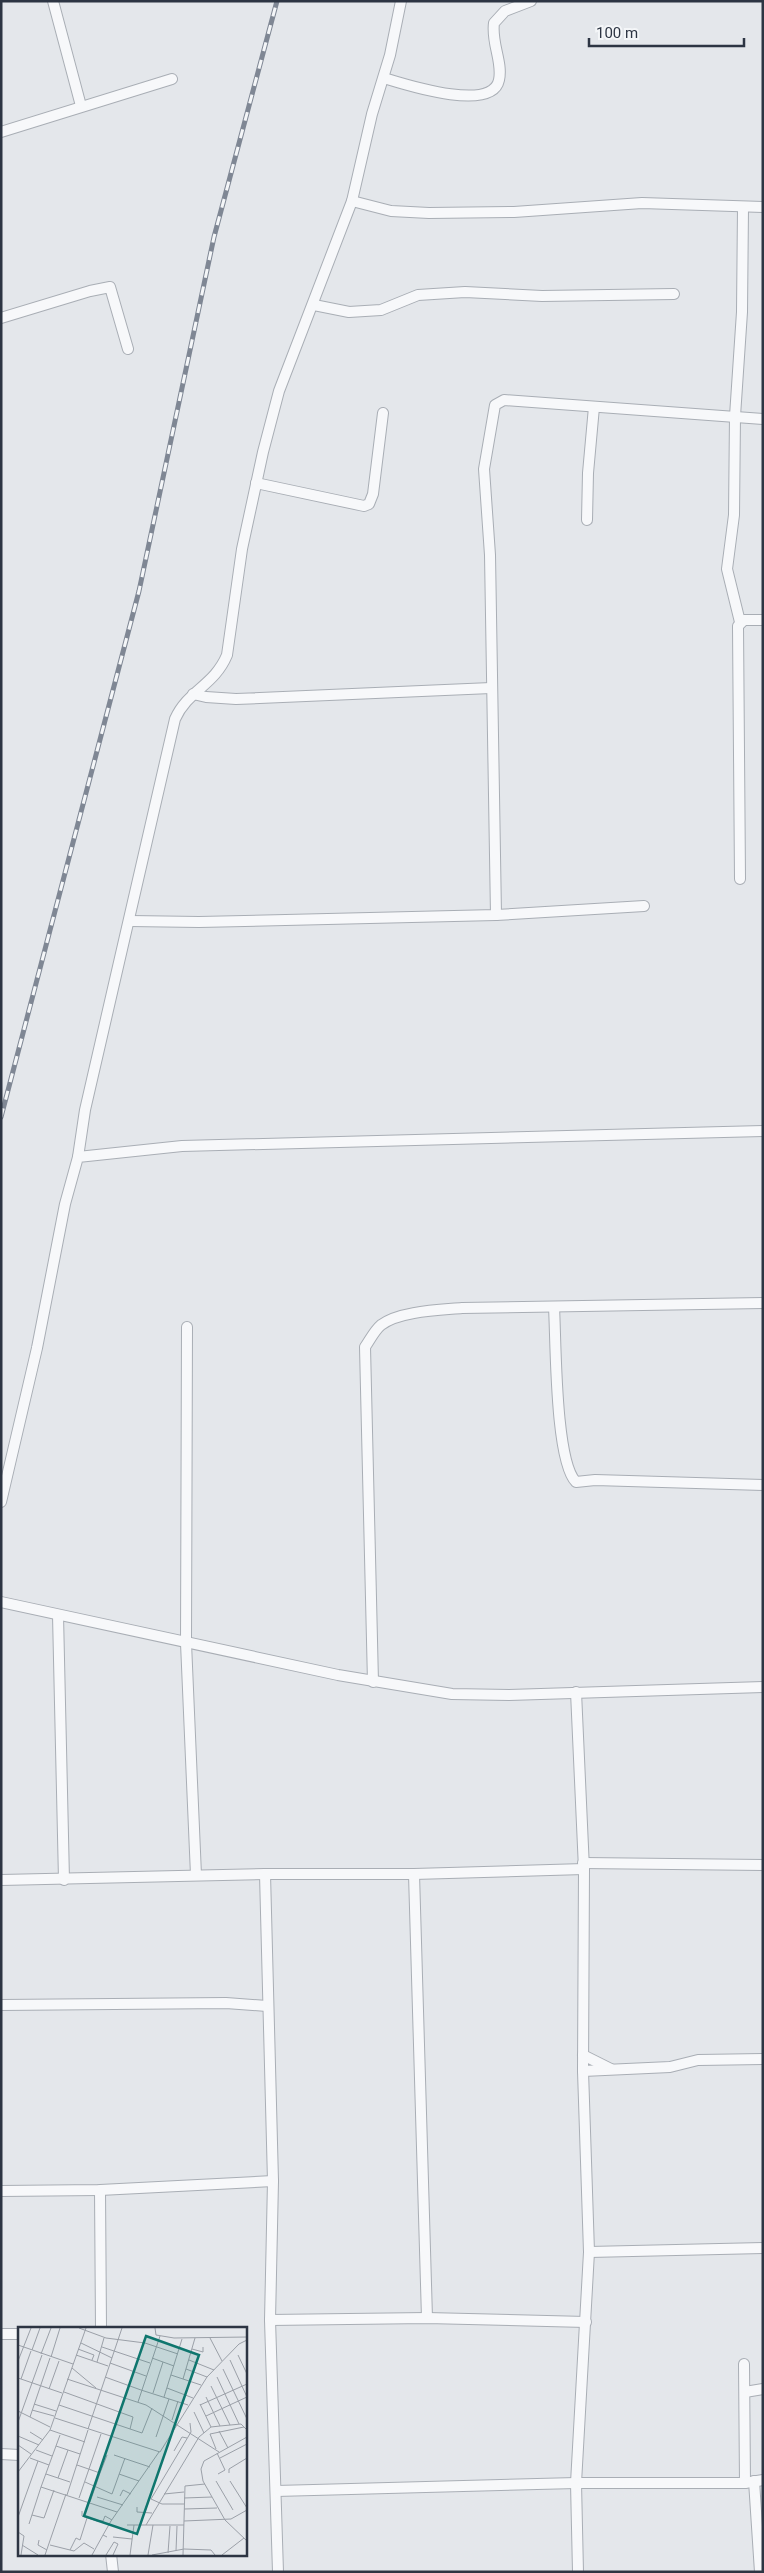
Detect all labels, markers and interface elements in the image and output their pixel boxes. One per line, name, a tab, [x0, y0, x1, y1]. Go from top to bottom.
scale bar	[589, 15, 744, 47]
text: 100 m	[596, 24, 638, 42]
inset map	[18, 2327, 246, 2556]

